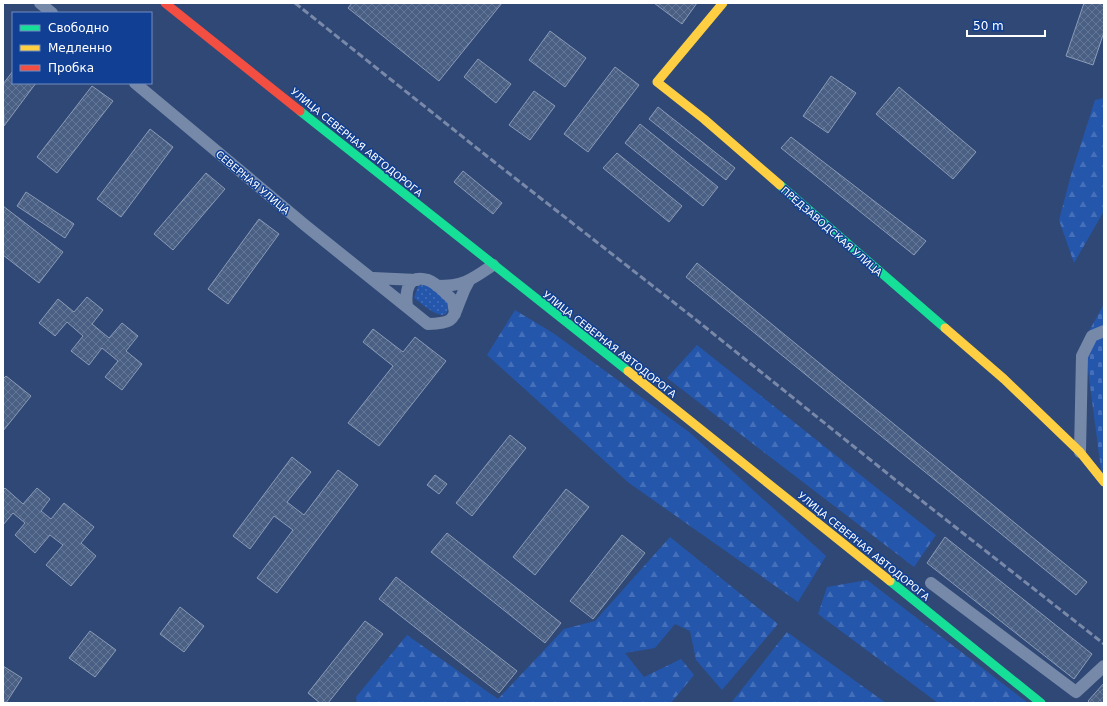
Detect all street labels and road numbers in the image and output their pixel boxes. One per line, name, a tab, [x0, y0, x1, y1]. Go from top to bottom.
street label: УЛИЦА СЕВЕРНАЯ АВТОДОРОГА	[289, 86, 425, 199]
street label: СЕВЕРНАЯ УЛИЦА	[214, 148, 292, 216]
street label: ПРЕДЗАВОДСКАЯ УЛИЦА	[779, 185, 885, 278]
street label: УЛИЦА СЕВЕРНАЯ АВТОДОРОГА	[541, 289, 679, 400]
street label: УЛИЦА СЕВЕРНАЯ АВТОДОРОГА	[796, 490, 932, 603]

